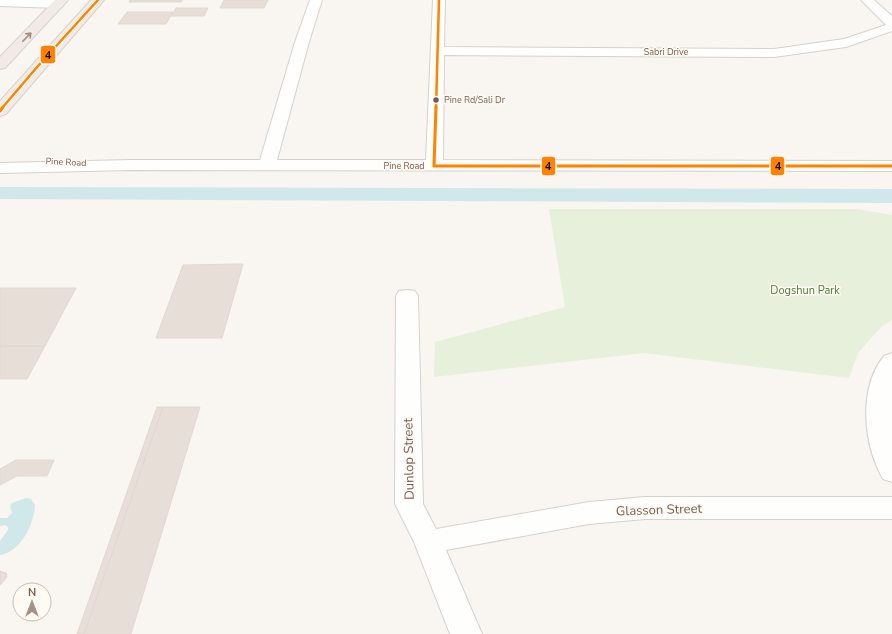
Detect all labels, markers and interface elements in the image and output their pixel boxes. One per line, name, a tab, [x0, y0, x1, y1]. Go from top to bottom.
one-way arrow	[22, 32, 31, 42]
line badge: 4	[40, 45, 56, 64]
street label: Sabri Drive	[644, 46, 688, 58]
text: 4	[45, 48, 52, 63]
place label: Pine Rd/Sali Dr	[444, 94, 506, 106]
marker: Pine Rd/Sali Dr	[431, 95, 441, 105]
street label: Pine Road	[45, 155, 87, 169]
line badge: 4	[541, 156, 556, 176]
line badge: 4	[770, 156, 785, 176]
text: 4	[545, 159, 552, 174]
text: 4	[775, 159, 782, 174]
street label: Pine Road	[384, 160, 424, 172]
park label: Dogshun Park	[770, 283, 840, 298]
street label: Dunlop Street	[399, 418, 419, 500]
street label: Glasson Street	[616, 499, 703, 520]
north arrow	[12, 582, 52, 622]
text: N	[28, 585, 36, 600]

